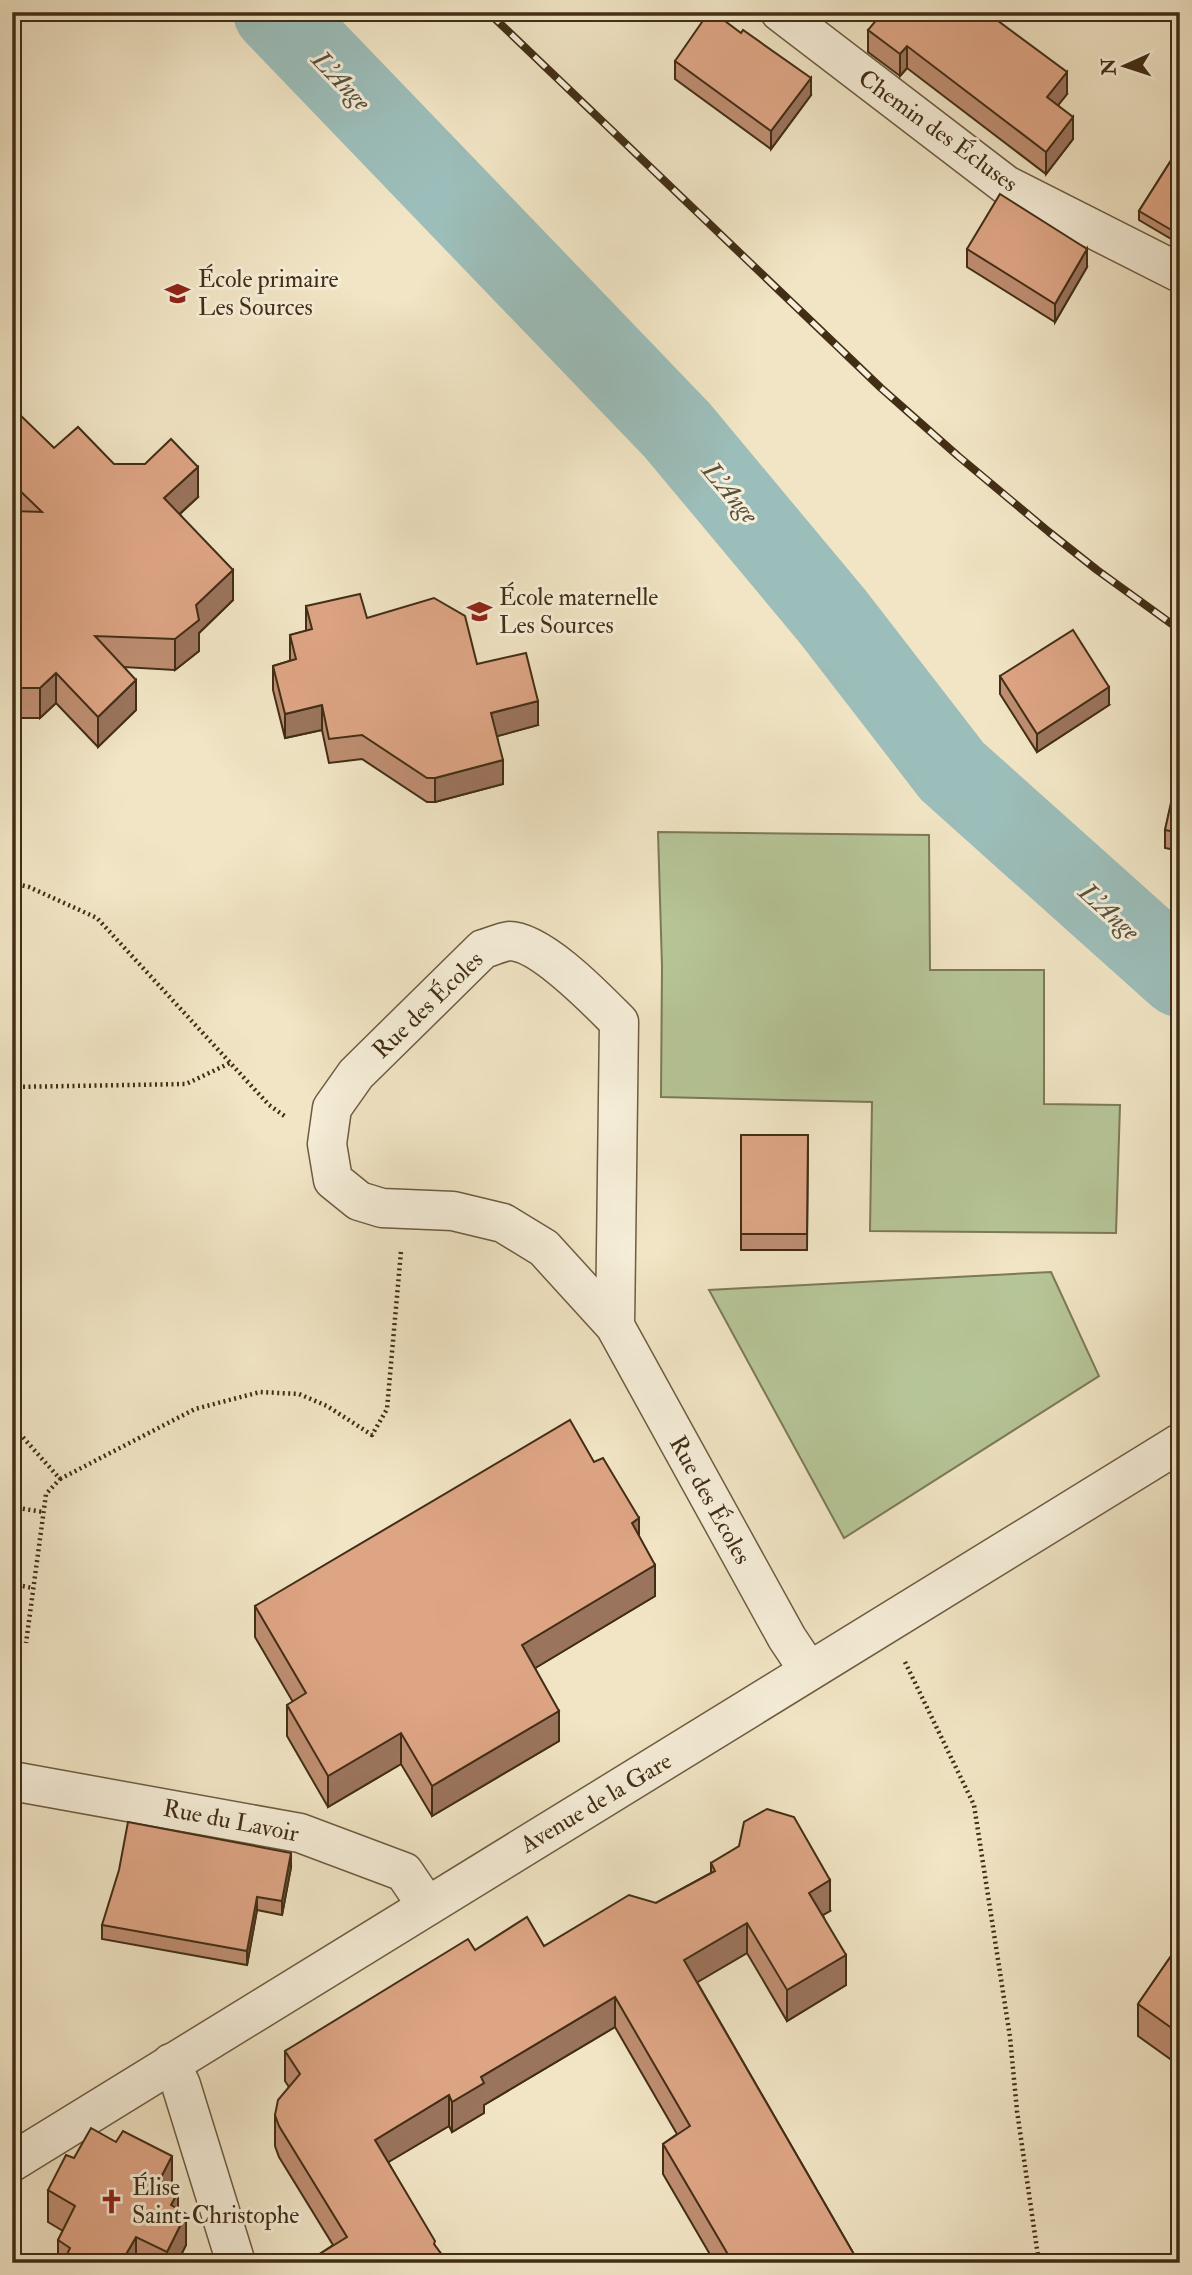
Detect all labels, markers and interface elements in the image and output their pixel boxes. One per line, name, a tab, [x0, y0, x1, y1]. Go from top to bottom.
north arrow	[1090, 32, 1160, 102]
water label: L'Ange	[304, 44, 377, 118]
text: N	[1097, 57, 1122, 77]
street label: Chemin des Écluses	[852, 62, 1024, 199]
place label: École primaire Les Sources	[198, 263, 339, 323]
school or university icon: École primaire Les Sources	[164, 279, 192, 307]
water label: L'Ange	[694, 455, 765, 531]
place label: École maternelle Les Sources	[499, 581, 658, 641]
school or university icon: École maternelle Les Sources	[465, 597, 493, 625]
water label: L'Ange	[1071, 876, 1146, 948]
street label: Rue des Écoles	[365, 944, 490, 1066]
street label: Rue des Écoles	[662, 1430, 759, 1570]
street label: Avenue de la Gare	[514, 1746, 677, 1861]
street label: Rue du Lavoir	[161, 1793, 302, 1849]
place label: Élise Saint-Christophe	[132, 2171, 299, 2231]
church icon: Élise Saint-Christophe	[98, 2187, 126, 2215]

